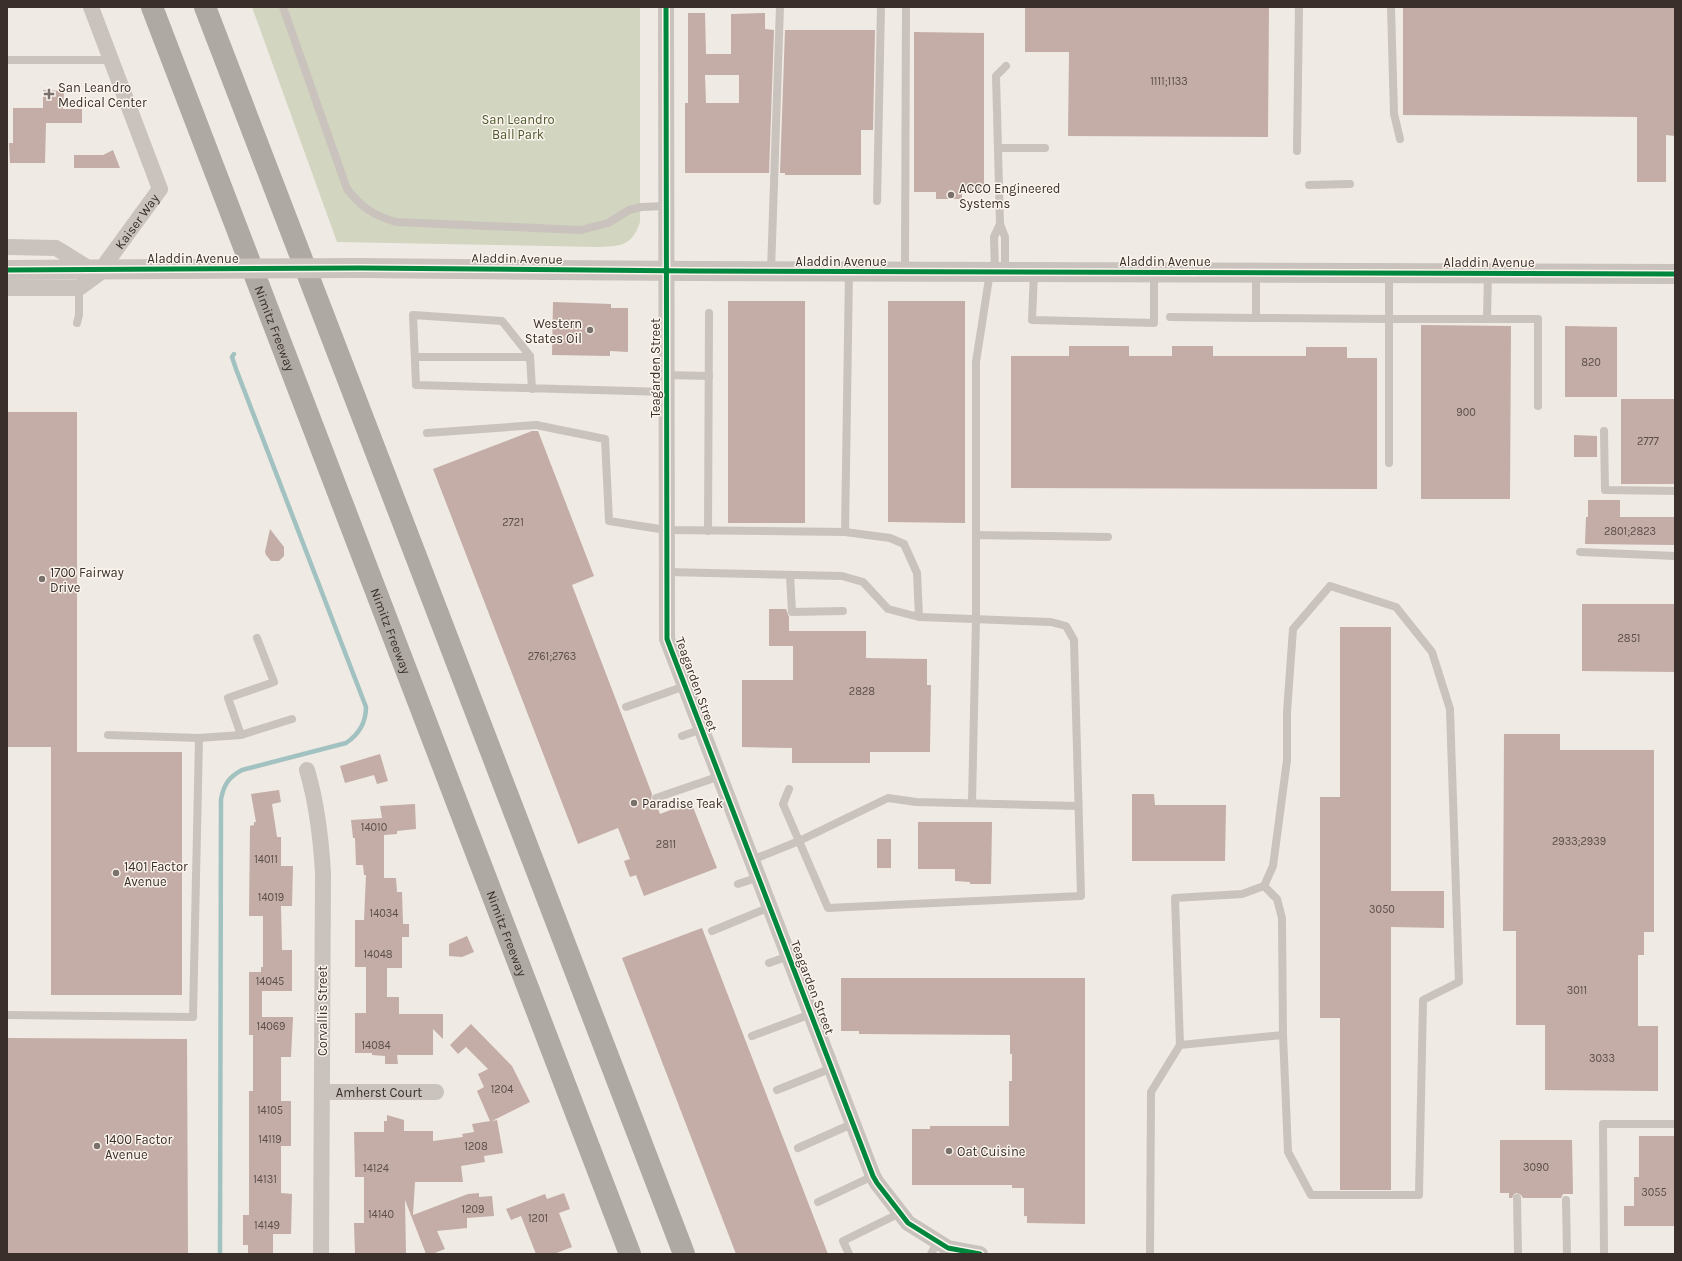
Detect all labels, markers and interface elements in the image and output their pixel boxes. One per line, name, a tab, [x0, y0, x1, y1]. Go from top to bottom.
house number: 1111;1133	[1150, 75, 1188, 88]
place label: San Leandro Medical Center	[58, 80, 147, 110]
marker: San Leandro Medical Center	[43, 88, 55, 100]
park label: San Leandro Ball Park	[481, 112, 555, 142]
place label: ACCO Engineered Systems	[959, 181, 1061, 211]
marker: ACCO Engineered Systems	[946, 190, 956, 200]
street label: Kaiser Way	[112, 191, 162, 252]
street label: Aladdin Avenue	[471, 250, 563, 267]
street label: Aladdin Avenue	[147, 251, 239, 266]
street label: Aladdin Avenue	[795, 254, 887, 269]
street label: Aladdin Avenue	[1119, 254, 1211, 269]
street label: Aladdin Avenue	[1443, 255, 1535, 270]
street label: Nimitz Freeway	[251, 283, 298, 373]
place label: Western States Oil	[525, 316, 582, 346]
street label: Teagarden Street	[648, 318, 663, 418]
marker: Western States Oil	[585, 325, 595, 335]
house number: 820	[1581, 356, 1601, 369]
house number: 900	[1456, 406, 1476, 419]
house number: 2777	[1637, 435, 1659, 448]
house number: 2721	[502, 516, 524, 529]
house number: 2801;2823	[1604, 525, 1656, 538]
place label: 1700 Fairway Drive	[50, 565, 124, 595]
marker: 1700 Fairway Drive	[37, 574, 47, 584]
street label: Nimitz Freeway	[367, 586, 414, 676]
house number: 2851	[1618, 632, 1640, 645]
street label: Teagarden Street	[672, 635, 721, 734]
house number: 2761;2763	[528, 650, 576, 663]
house number: 2828	[849, 685, 875, 698]
place label: Paradise Teak	[642, 796, 723, 811]
marker: Paradise Teak	[629, 798, 639, 808]
house number: 14010	[361, 821, 387, 834]
house number: 2933;2939	[1552, 835, 1606, 848]
house number: 2811	[656, 838, 676, 851]
house number: 14011	[254, 853, 278, 866]
place label: 1401 Factor Avenue	[124, 859, 188, 889]
marker: 1401 Factor Avenue	[111, 868, 121, 878]
street label: Nimitz Freeway	[483, 889, 530, 978]
house number: 14019	[258, 891, 284, 904]
house number: 3050	[1369, 903, 1395, 916]
house number: 14034	[370, 907, 398, 920]
street label: Teagarden Street	[788, 938, 837, 1036]
house number: 14048	[363, 948, 393, 961]
street label: Corvallis Street	[315, 966, 330, 1056]
house number: 14045	[256, 975, 284, 988]
house number: 3011	[1567, 984, 1587, 997]
house number: 14069	[257, 1020, 286, 1033]
house number: 14084	[361, 1039, 391, 1052]
house number: 3033	[1589, 1052, 1615, 1065]
house number: 1204	[491, 1083, 513, 1096]
street label: Amherst Court	[336, 1085, 422, 1100]
house number: 14105	[257, 1104, 283, 1117]
place label: 1400 Factor Avenue	[105, 1132, 172, 1162]
house number: 14119	[258, 1133, 282, 1146]
house number: 1208	[464, 1140, 488, 1153]
marker: 1400 Factor Avenue	[92, 1141, 102, 1151]
place label: Oat Cuisine	[957, 1144, 1026, 1159]
marker: Oat Cuisine	[944, 1146, 954, 1156]
house number: 3090	[1523, 1161, 1549, 1174]
house number: 14124	[363, 1162, 389, 1175]
house number: 14131	[253, 1173, 277, 1186]
house number: 3055	[1641, 1186, 1667, 1199]
house number: 1209	[462, 1203, 484, 1216]
house number: 14140	[368, 1208, 394, 1221]
house number: 1201	[528, 1212, 548, 1225]
house number: 14149	[254, 1219, 280, 1232]

